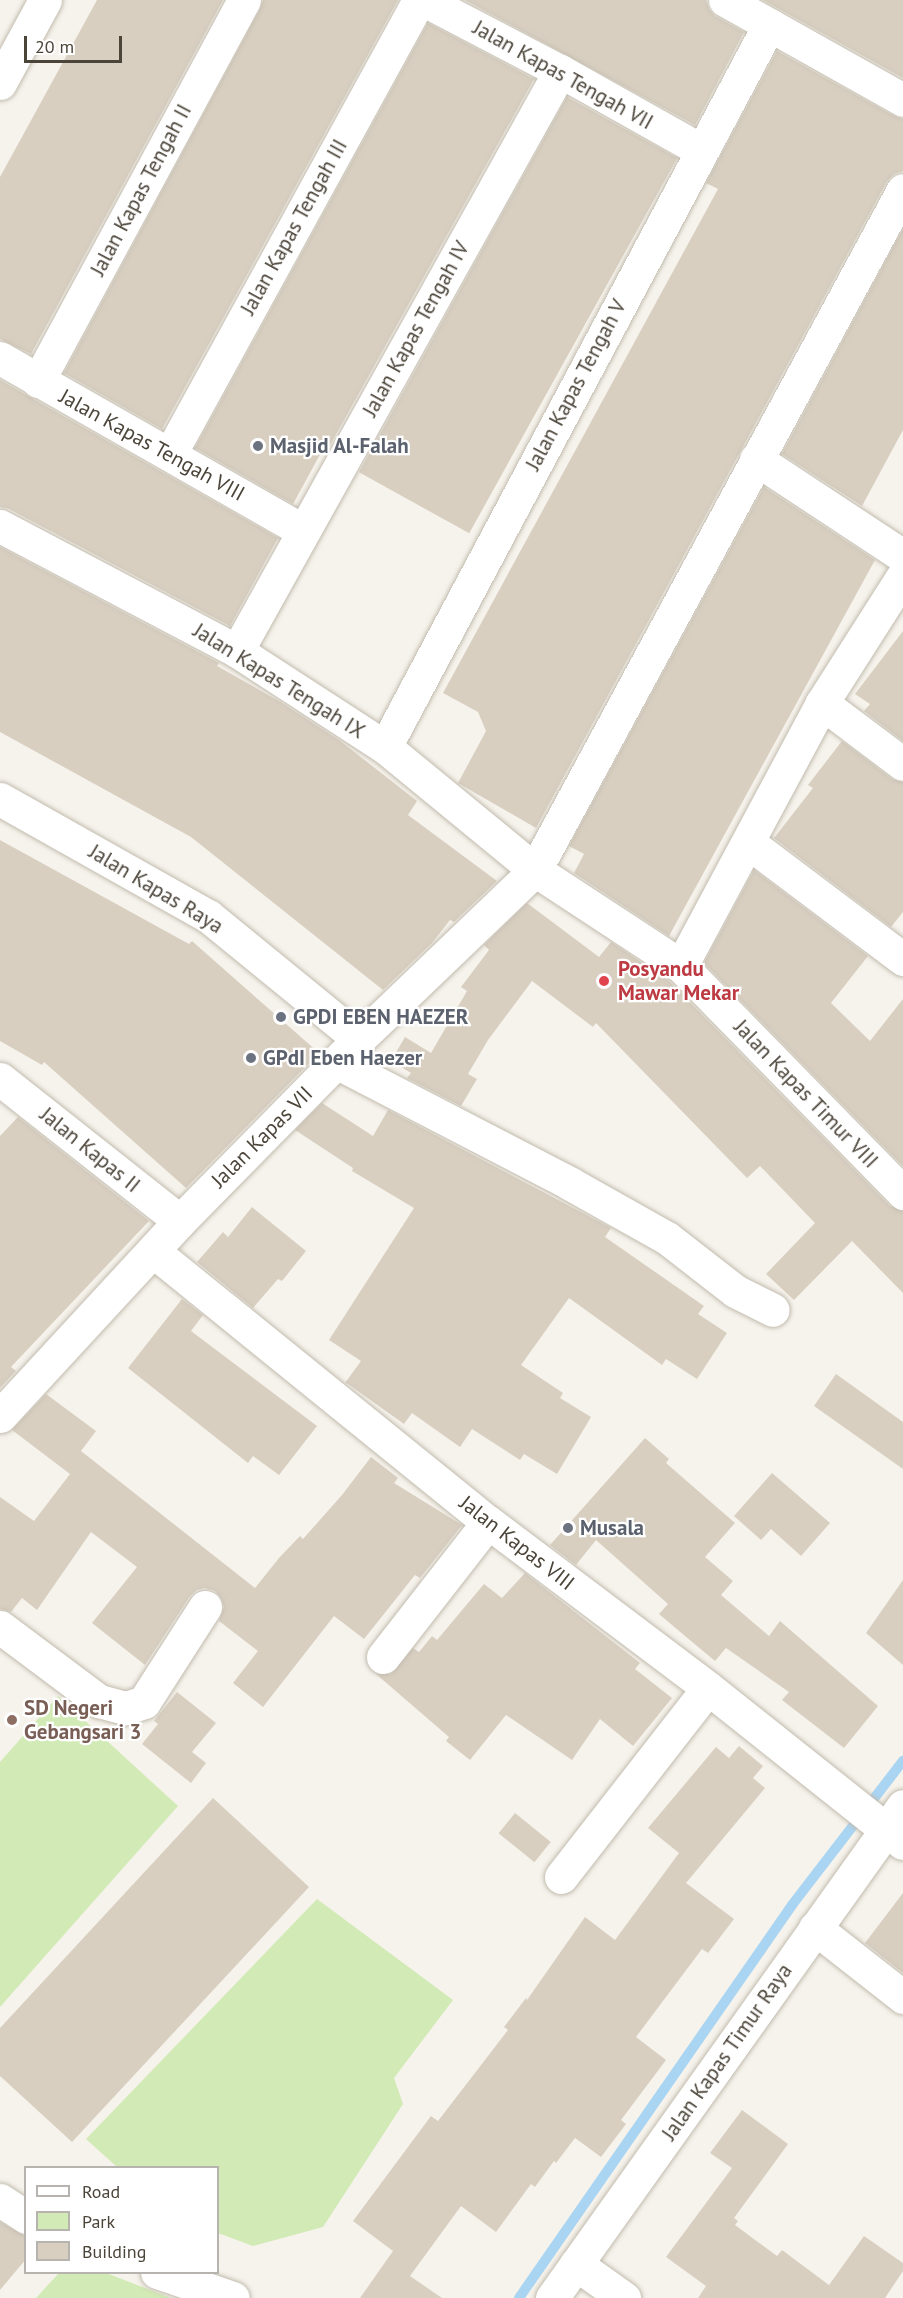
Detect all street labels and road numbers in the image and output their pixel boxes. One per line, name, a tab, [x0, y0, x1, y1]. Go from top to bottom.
street label: Jalan Kapas Tengah VII	[468, 15, 658, 135]
street label: Jalan Kapas Tengah II	[85, 100, 197, 280]
street label: Jalan Kapas Tengah III	[235, 135, 353, 319]
street label: Jalan Kapas Tengah IV	[357, 237, 475, 421]
street label: Jalan Kapas Tengah V	[520, 295, 632, 475]
street label: Jalan Kapas Tengah VIII	[54, 383, 250, 507]
street label: Jalan Kapas Tengah IX	[188, 618, 370, 744]
street label: Jalan Kapas Raya	[84, 839, 228, 939]
street label: Jalan Kapas Timur VIII	[728, 1014, 884, 1174]
street label: Jalan Kapas VII	[206, 1081, 318, 1193]
street label: Jalan Kapas II	[35, 1102, 145, 1198]
street label: Jalan Kapas VIII	[454, 1490, 580, 1596]
street label: Jalan Kapas Timur Raya	[656, 1959, 798, 2145]

